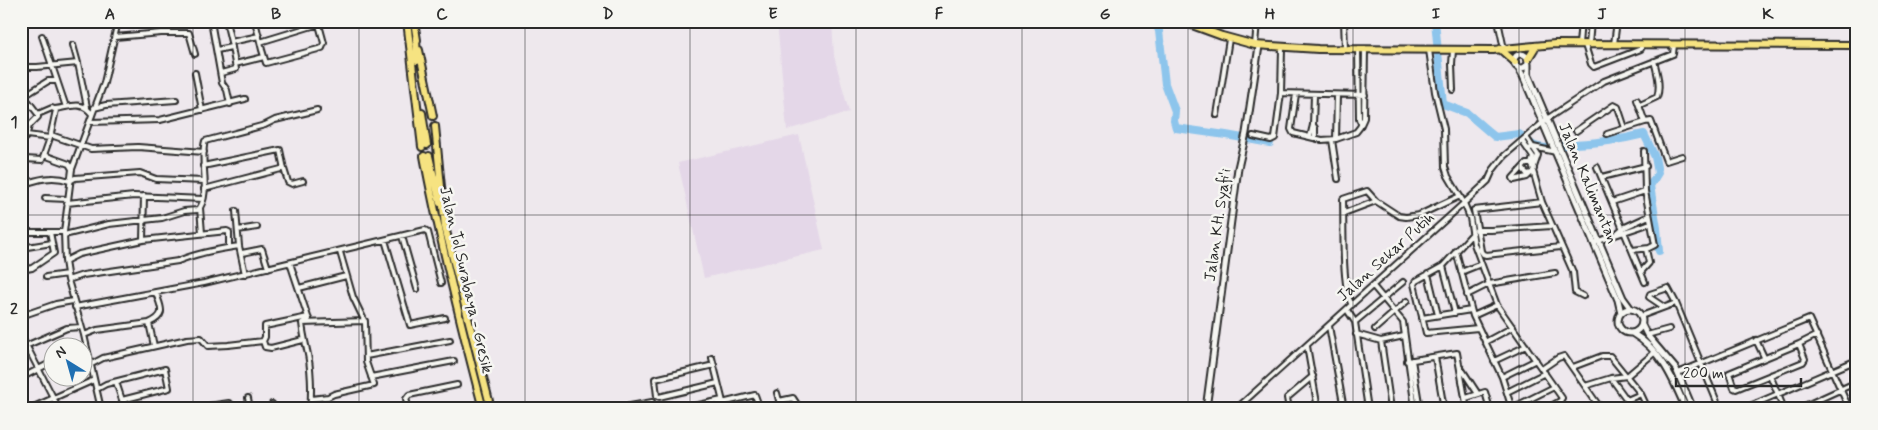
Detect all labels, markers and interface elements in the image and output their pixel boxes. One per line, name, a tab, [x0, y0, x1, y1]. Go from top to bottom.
text: A	[105, 4, 115, 25]
text: B	[271, 4, 281, 25]
text: C	[436, 4, 448, 25]
text: D	[602, 4, 614, 25]
text: E	[768, 4, 778, 25]
text: F	[935, 4, 944, 25]
text: G	[1100, 4, 1111, 25]
text: H	[1265, 4, 1276, 25]
text: I	[1432, 4, 1441, 25]
text: J	[1597, 4, 1607, 25]
text: K	[1762, 4, 1774, 25]
text: 1	[10, 112, 18, 133]
street label: Jalan Kalimantan	[1553, 119, 1623, 247]
street label: Jalan KH. Syafi'i	[1200, 167, 1236, 283]
street label: Jalan Tol Surabaya - Gresik	[434, 185, 498, 375]
street label: Jalan Sekar Putih	[1333, 207, 1439, 307]
text: 2	[10, 299, 18, 320]
north arrow	[42, 338, 92, 388]
text: N	[52, 342, 70, 362]
scale bar	[1676, 355, 1800, 387]
text: 200 m	[1683, 364, 1724, 384]

